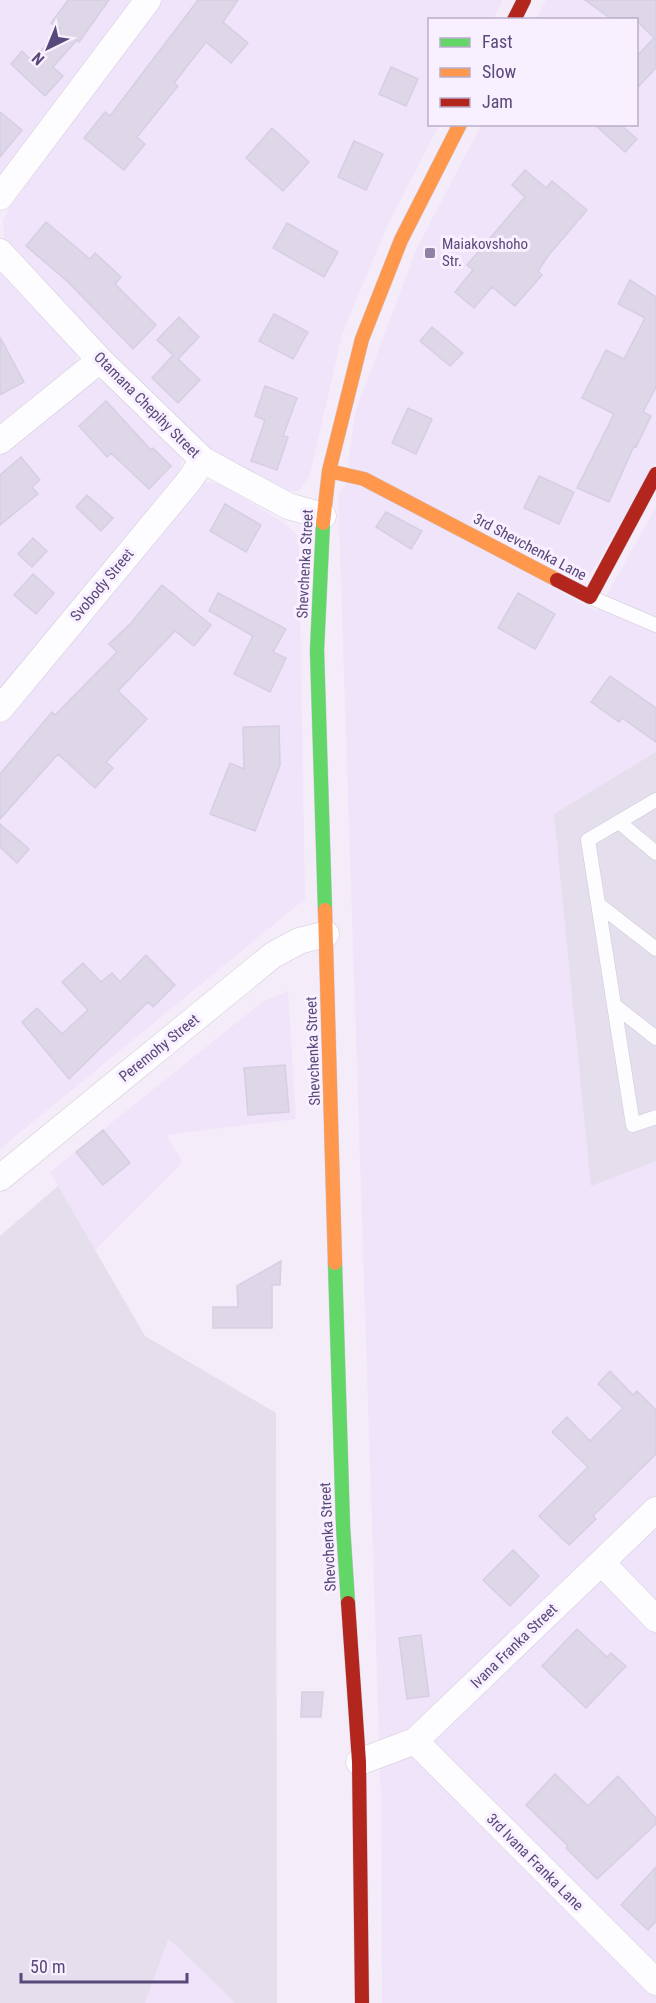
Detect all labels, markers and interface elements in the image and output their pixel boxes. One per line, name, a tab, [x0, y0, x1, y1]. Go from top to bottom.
north arrow	[18, 18, 78, 78]
legend	[428, 18, 638, 126]
text: Fast	[482, 31, 513, 52]
text: N	[28, 48, 48, 69]
text: Slow	[482, 61, 517, 82]
text: Jam	[482, 91, 513, 112]
place label: Maiakovshoho Str.	[442, 235, 528, 270]
marker: Maiakovshoho Str.	[423, 246, 437, 260]
street label: Otamana Chepihy Street	[90, 348, 204, 462]
street label: Shevchenka Street	[293, 509, 317, 619]
street label: 3rd Shevchenka Lane	[470, 510, 590, 584]
street label: Svobody Street	[67, 545, 137, 625]
street label: Shevchenka Street	[302, 996, 324, 1106]
street label: Peremohy Street	[115, 1010, 203, 1086]
street label: Shevchenka Street	[316, 1482, 340, 1592]
street label: Ivana Franka Street	[467, 1600, 561, 1692]
street label: 3rd Ivana Franka Lane	[483, 1810, 587, 1914]
scale bar	[21, 1946, 188, 1984]
text: 50 m	[30, 1956, 65, 1977]

